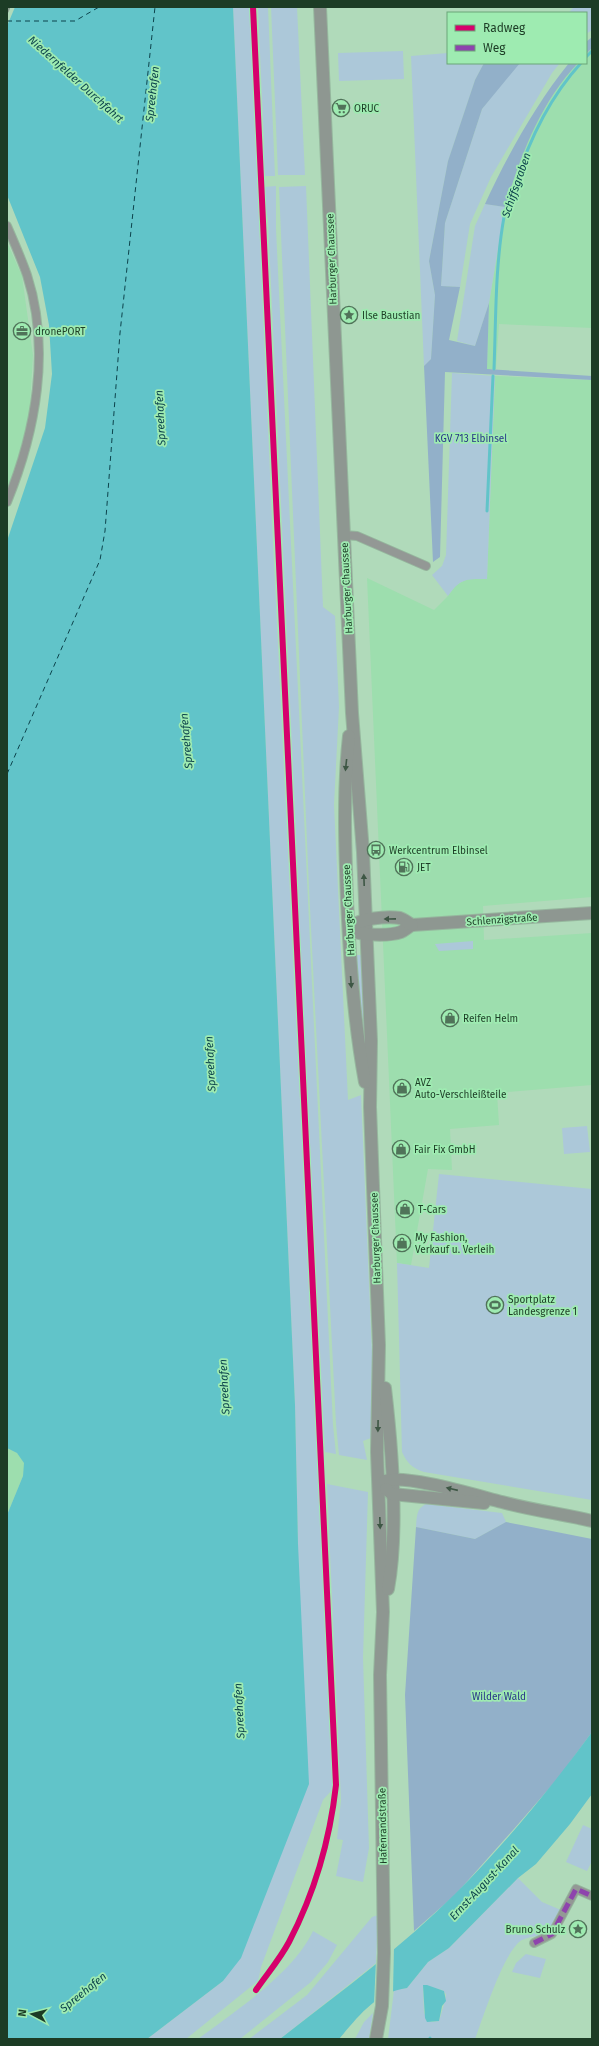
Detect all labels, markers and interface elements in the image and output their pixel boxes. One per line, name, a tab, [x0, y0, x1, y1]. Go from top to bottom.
legend	[447, 12, 587, 64]
text: Radweg	[483, 21, 526, 35]
water label: Niedernfelder Durchfahrt	[25, 33, 126, 126]
text: Weg	[483, 41, 506, 55]
water label: Spreehafen	[143, 66, 162, 123]
supermarket icon: ORUC	[331, 98, 351, 118]
place label: ORUC	[354, 103, 380, 115]
water label: Schiffsgraben	[499, 151, 534, 220]
street label: Harburger Chaussee	[324, 213, 340, 305]
place icon: Ilse Baustian	[339, 305, 359, 325]
place label: Ilse Baustian	[362, 310, 420, 322]
office icon: dronePORT	[12, 321, 32, 341]
place label: dronePORT	[35, 326, 86, 338]
water label: Spreehafen	[153, 390, 169, 447]
park label: KGV 713 Elbinsel	[435, 433, 507, 445]
street label: Harburger Chaussee	[339, 542, 355, 634]
water label: Spreehafen	[178, 713, 195, 770]
one-way arrow	[343, 759, 349, 771]
bus stop icon: Werkcentrum Elbinsel	[366, 840, 386, 860]
place label: Werkcentrum Elbinsel	[389, 845, 488, 857]
fuel station icon: JET	[394, 857, 414, 877]
place label: JET	[417, 862, 431, 874]
street label: Harburger Chaussee	[341, 864, 357, 956]
one-way arrow	[361, 874, 368, 886]
street label: Schlenzigstraße	[466, 912, 538, 928]
one-way arrow	[383, 916, 396, 922]
one-way arrow	[348, 976, 355, 988]
shop icon: Reifen Helm	[440, 1008, 460, 1028]
place label: Reifen Helm	[463, 1013, 518, 1025]
water label: Spreehafen	[203, 1036, 219, 1093]
place label: AVZ Auto-Verschleißteile	[415, 1077, 506, 1101]
shop icon: AVZ Auto-Verschleißteile	[392, 1078, 412, 1098]
shop icon: Fair Fix GmbH	[391, 1139, 411, 1159]
place label: Fair Fix GmbH	[414, 1144, 476, 1156]
street label: Harburger Chaussee	[368, 1192, 384, 1284]
shop icon: T-Cars	[395, 1199, 415, 1219]
place label: T-Cars	[418, 1204, 446, 1216]
place label: My Fashion, Verkauf u. Verleih	[415, 1232, 494, 1256]
shop icon: My Fashion, Verkauf u. Verleih	[392, 1233, 412, 1253]
place label: Sportplatz Landesgrenze 1	[508, 1294, 577, 1318]
sports icon: Sportplatz Landesgrenze 1	[485, 1295, 505, 1315]
water label: Spreehafen	[217, 1359, 233, 1416]
one-way arrow	[375, 1420, 381, 1433]
one-way arrow	[445, 1486, 458, 1492]
one-way arrow	[377, 1517, 384, 1529]
water label: Spreehafen	[232, 1683, 248, 1740]
park label: Wilder Wald	[472, 1691, 526, 1703]
street label: Hafenrandstraße	[376, 1788, 390, 1864]
water label: Ernst-August-Kanal	[447, 1844, 522, 1923]
place icon: Bruno Schulz	[568, 1919, 588, 1939]
place label: Bruno Schulz	[506, 1924, 566, 1936]
water label: Spreehafen	[57, 1970, 109, 2016]
north arrow	[12, 1994, 52, 2034]
text: N	[16, 2008, 29, 2017]

